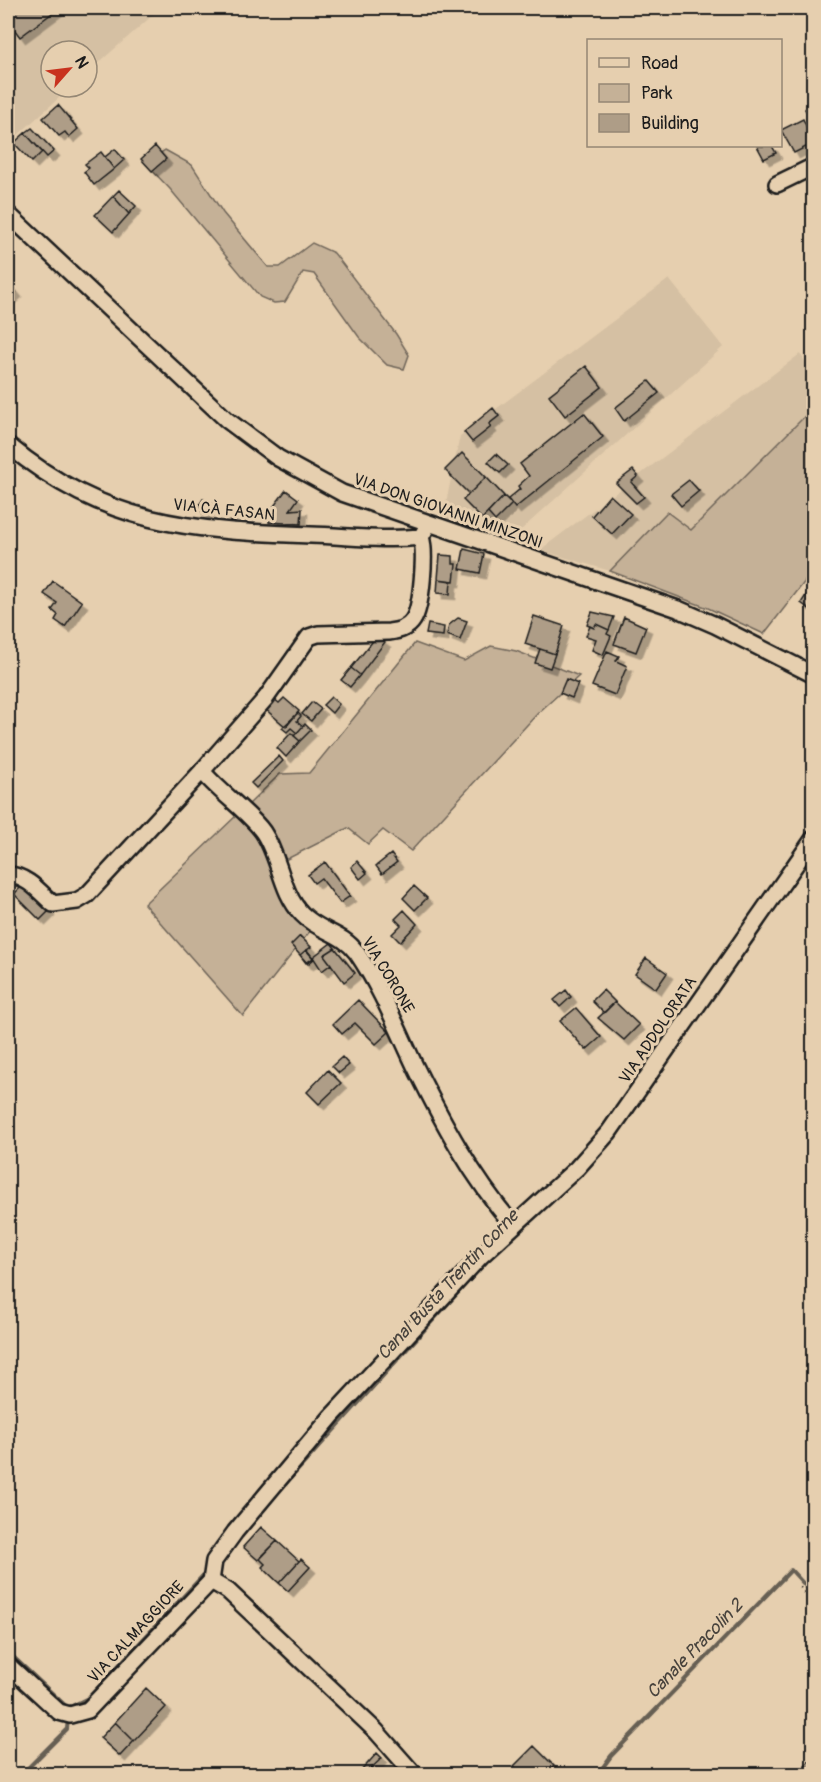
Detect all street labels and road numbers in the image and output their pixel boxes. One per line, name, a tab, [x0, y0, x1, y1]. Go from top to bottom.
street label: VIA DON GIOVANNI MINZONI	[351, 469, 545, 553]
street label: VIA CÀ FASAN	[172, 495, 276, 525]
street label: VIA CORONE	[357, 933, 419, 1017]
street label: VIA ADDOLORATA	[615, 973, 701, 1087]
street label: VIA CALMAGGIORE	[83, 1577, 189, 1687]

